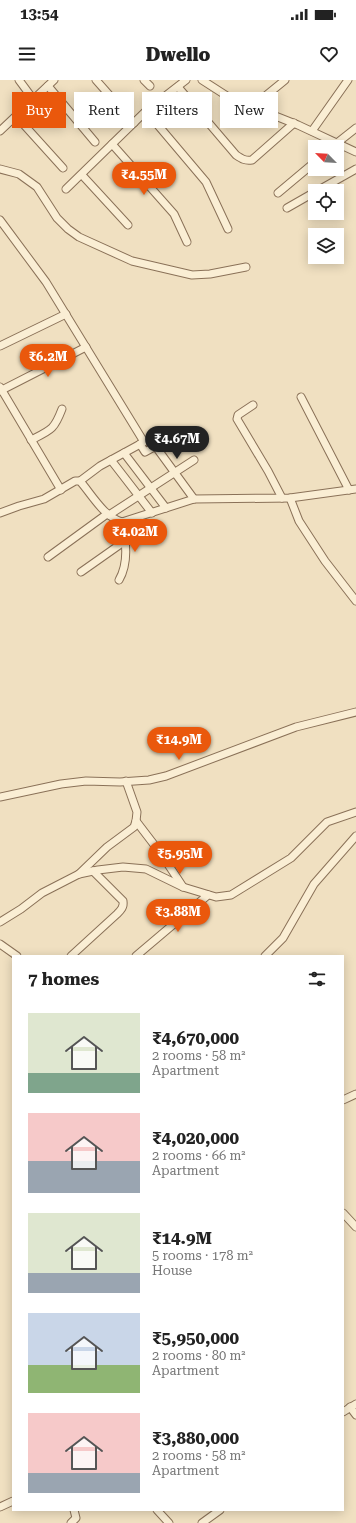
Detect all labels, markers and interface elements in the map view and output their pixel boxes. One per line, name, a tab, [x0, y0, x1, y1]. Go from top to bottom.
text: 13:54	[20, 5, 58, 23]
icon: menu	[16, 43, 38, 65]
icon: heart	[318, 43, 340, 65]
text: Dwello	[146, 44, 210, 65]
chip: Buy	[12, 92, 66, 128]
chip: Rent	[74, 92, 134, 128]
chip: Filters	[142, 92, 212, 128]
chip: New	[220, 92, 278, 128]
north arrow	[308, 140, 344, 176]
map controls	[308, 140, 344, 264]
pin: ₹4.55M	[111, 162, 177, 196]
text: ₹4.55M	[121, 167, 167, 182]
button: locate	[308, 184, 344, 220]
button: layers	[308, 228, 344, 264]
pin: ₹6.2M	[20, 344, 76, 378]
text: ₹6.2M	[29, 349, 67, 364]
pin: ₹4.67M	[144, 426, 210, 460]
text: ₹4.67M	[154, 431, 200, 446]
pin: ₹4.02M	[102, 519, 168, 553]
text: ₹4.02M	[112, 524, 158, 539]
pin: ₹14.9M	[146, 727, 212, 761]
text: ₹14.9M	[156, 732, 202, 747]
pin: ₹5.95M	[147, 841, 213, 875]
text: ₹5.95M	[157, 846, 203, 861]
pin: ₹3.88M	[145, 899, 211, 933]
text: ₹3.88M	[155, 904, 201, 919]
icon: filters	[306, 968, 328, 990]
text: 7 homes	[28, 969, 99, 989]
text: ₹4,670,000	[152, 1028, 239, 1048]
icon: home	[60, 1029, 108, 1077]
text: 2 rooms · 58 m²	[152, 1048, 246, 1063]
text: Apartment	[152, 1063, 219, 1078]
text: ₹4,020,000	[152, 1128, 239, 1148]
icon: home	[60, 1129, 108, 1177]
text: 2 rooms · 66 m²	[152, 1148, 246, 1163]
text: Apartment	[152, 1163, 219, 1178]
text: ₹14.9M	[152, 1228, 212, 1248]
icon: home	[60, 1229, 108, 1277]
text: 5 rooms · 178 m²	[152, 1248, 253, 1263]
text: House	[152, 1263, 192, 1278]
text: ₹5,950,000	[152, 1328, 239, 1348]
icon: home	[60, 1329, 108, 1377]
text: 2 rooms · 80 m²	[152, 1348, 246, 1363]
text: Apartment	[152, 1363, 219, 1378]
text: ₹3,880,000	[152, 1428, 239, 1448]
icon: home	[60, 1429, 108, 1477]
text: 2 rooms · 58 m²	[152, 1448, 246, 1463]
text: Apartment	[152, 1463, 219, 1478]

